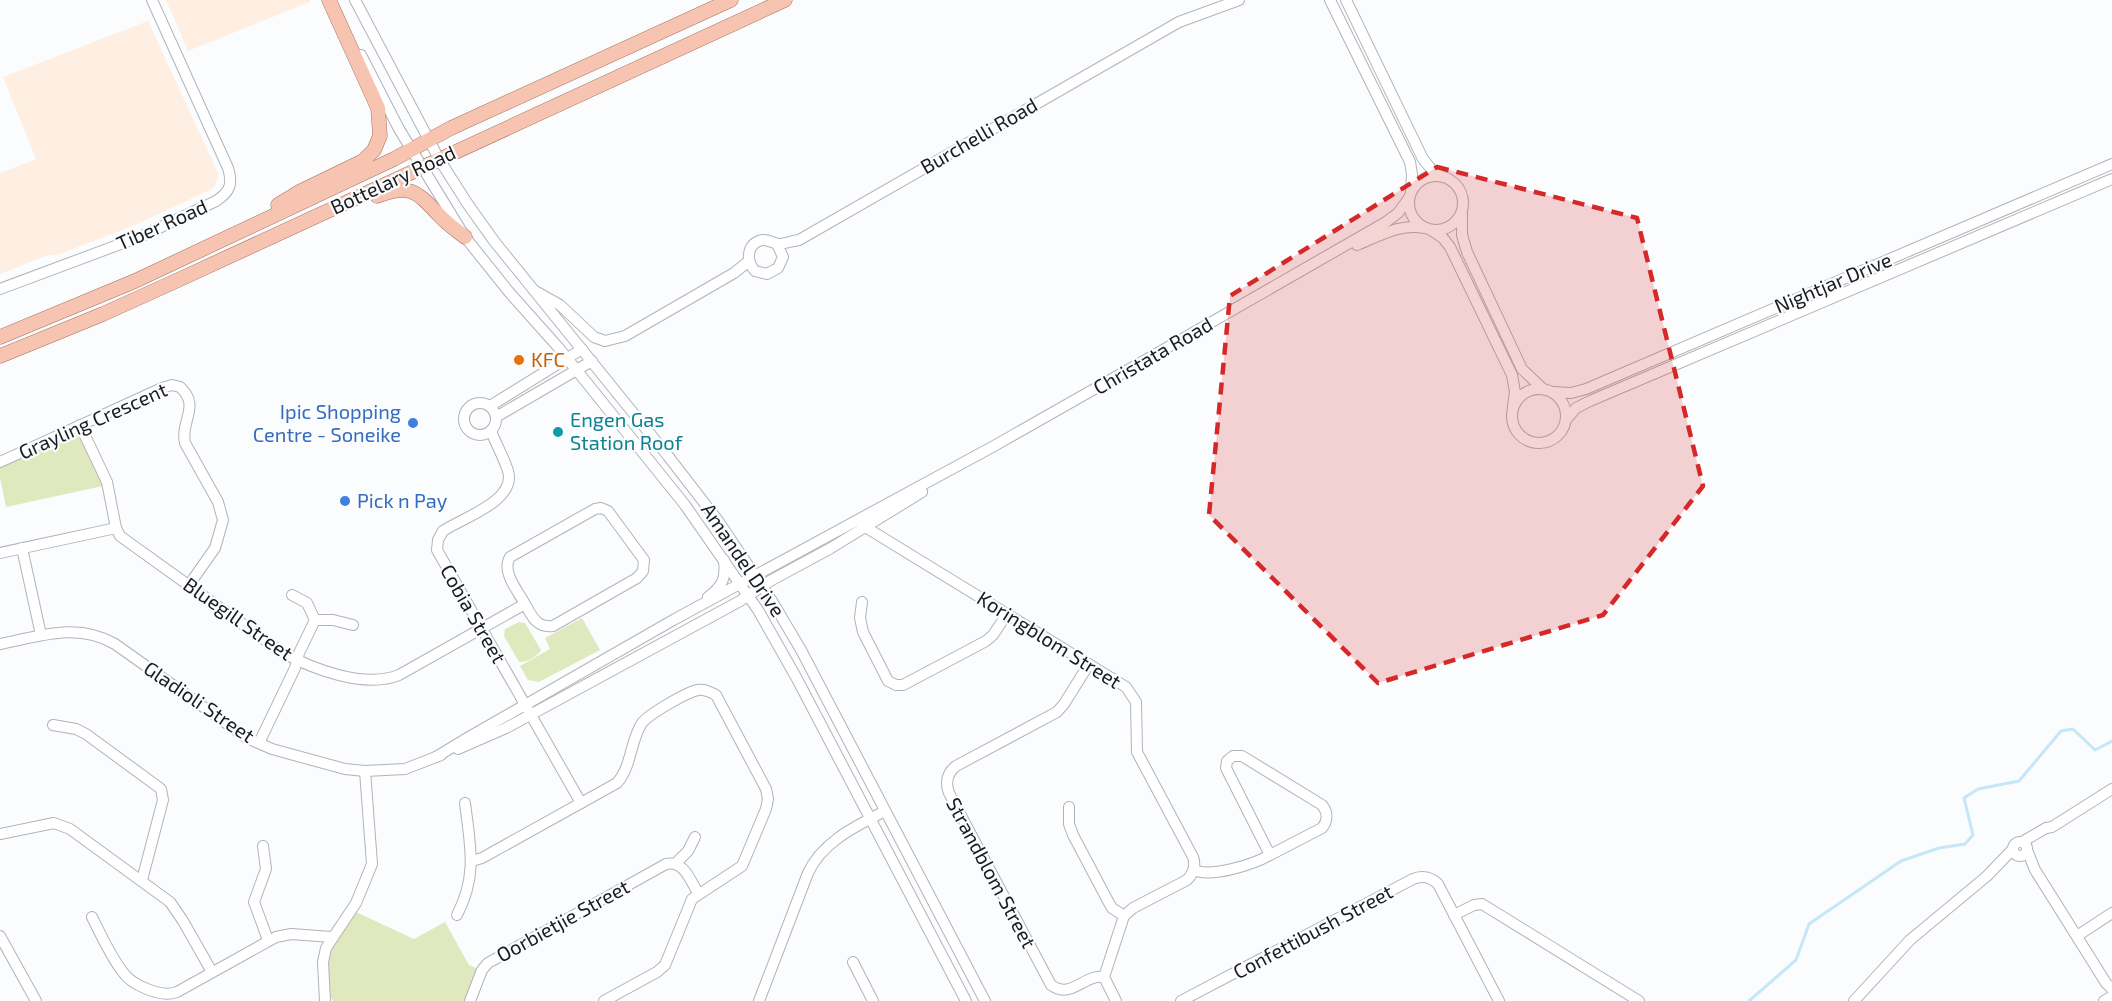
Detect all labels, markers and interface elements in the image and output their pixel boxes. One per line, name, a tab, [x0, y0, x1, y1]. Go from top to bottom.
street label: Burchelli Road	[916, 92, 1041, 178]
street label: Bottelary Road	[326, 140, 459, 219]
street label: Tiber Road	[112, 193, 211, 255]
street label: Nightjar Drive	[1770, 247, 1895, 318]
street label: Christata Road	[1089, 311, 1216, 399]
place label: KFC	[531, 347, 565, 371]
marker: KFC	[512, 353, 526, 367]
street label: Grayling Crescent	[15, 376, 171, 464]
place label: Ipic Shopping Centre - Soneike	[253, 399, 401, 446]
place label: Engen Gas Station Roof	[570, 407, 683, 454]
marker: Ipic Shopping Centre - Soneike	[406, 416, 420, 430]
marker: Engen Gas Station Roof	[551, 425, 565, 439]
place label: Pick n Pay	[357, 488, 448, 512]
marker: Pick n Pay	[338, 494, 352, 508]
street label: Amandel Drive	[697, 498, 791, 621]
street label: Cobia Street	[436, 560, 512, 668]
street label: Bluegill Street	[179, 572, 298, 665]
street label: Koringblom Street	[973, 585, 1126, 693]
street label: Gladioli Street	[140, 655, 260, 747]
street label: Strandblom Street	[942, 793, 1042, 952]
street label: Oorbietjie Street	[492, 874, 633, 967]
street label: Confettibush Street	[1229, 879, 1397, 983]

